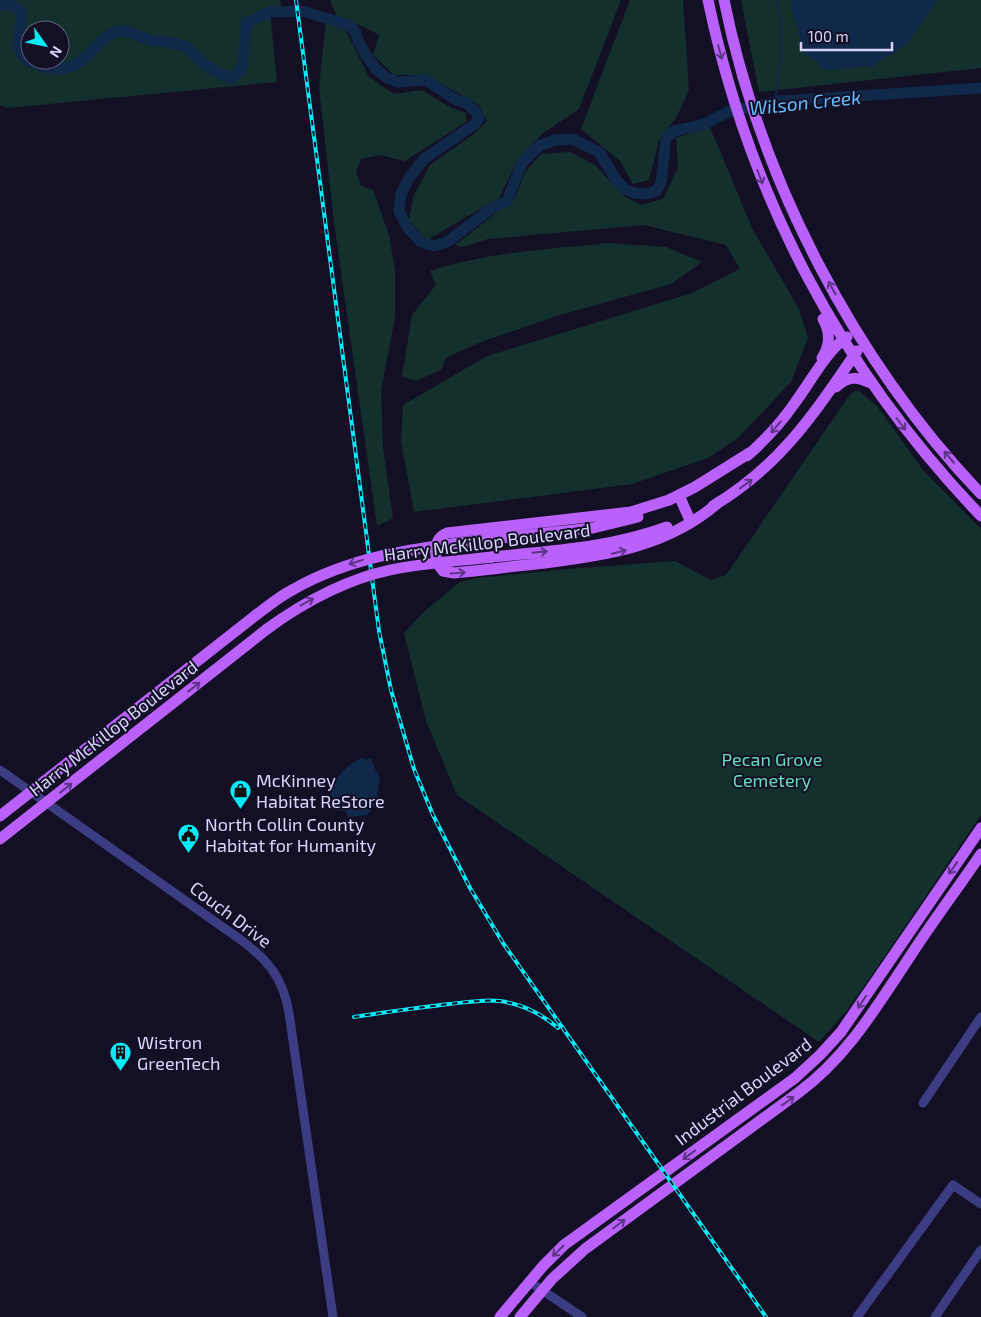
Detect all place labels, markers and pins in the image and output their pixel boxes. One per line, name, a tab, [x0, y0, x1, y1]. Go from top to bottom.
place label: McKinney Habitat ReStore	[256, 769, 385, 812]
shop icon: McKinney Habitat ReStore	[228, 778, 252, 809]
place label: North Collin County Habitat for Humanity	[205, 813, 376, 856]
public building icon: North Collin County Habitat for Humanity	[177, 822, 201, 853]
place label: Wistron GreenTech	[137, 1031, 220, 1074]
building icon: Wistron GreenTech	[109, 1040, 133, 1071]

